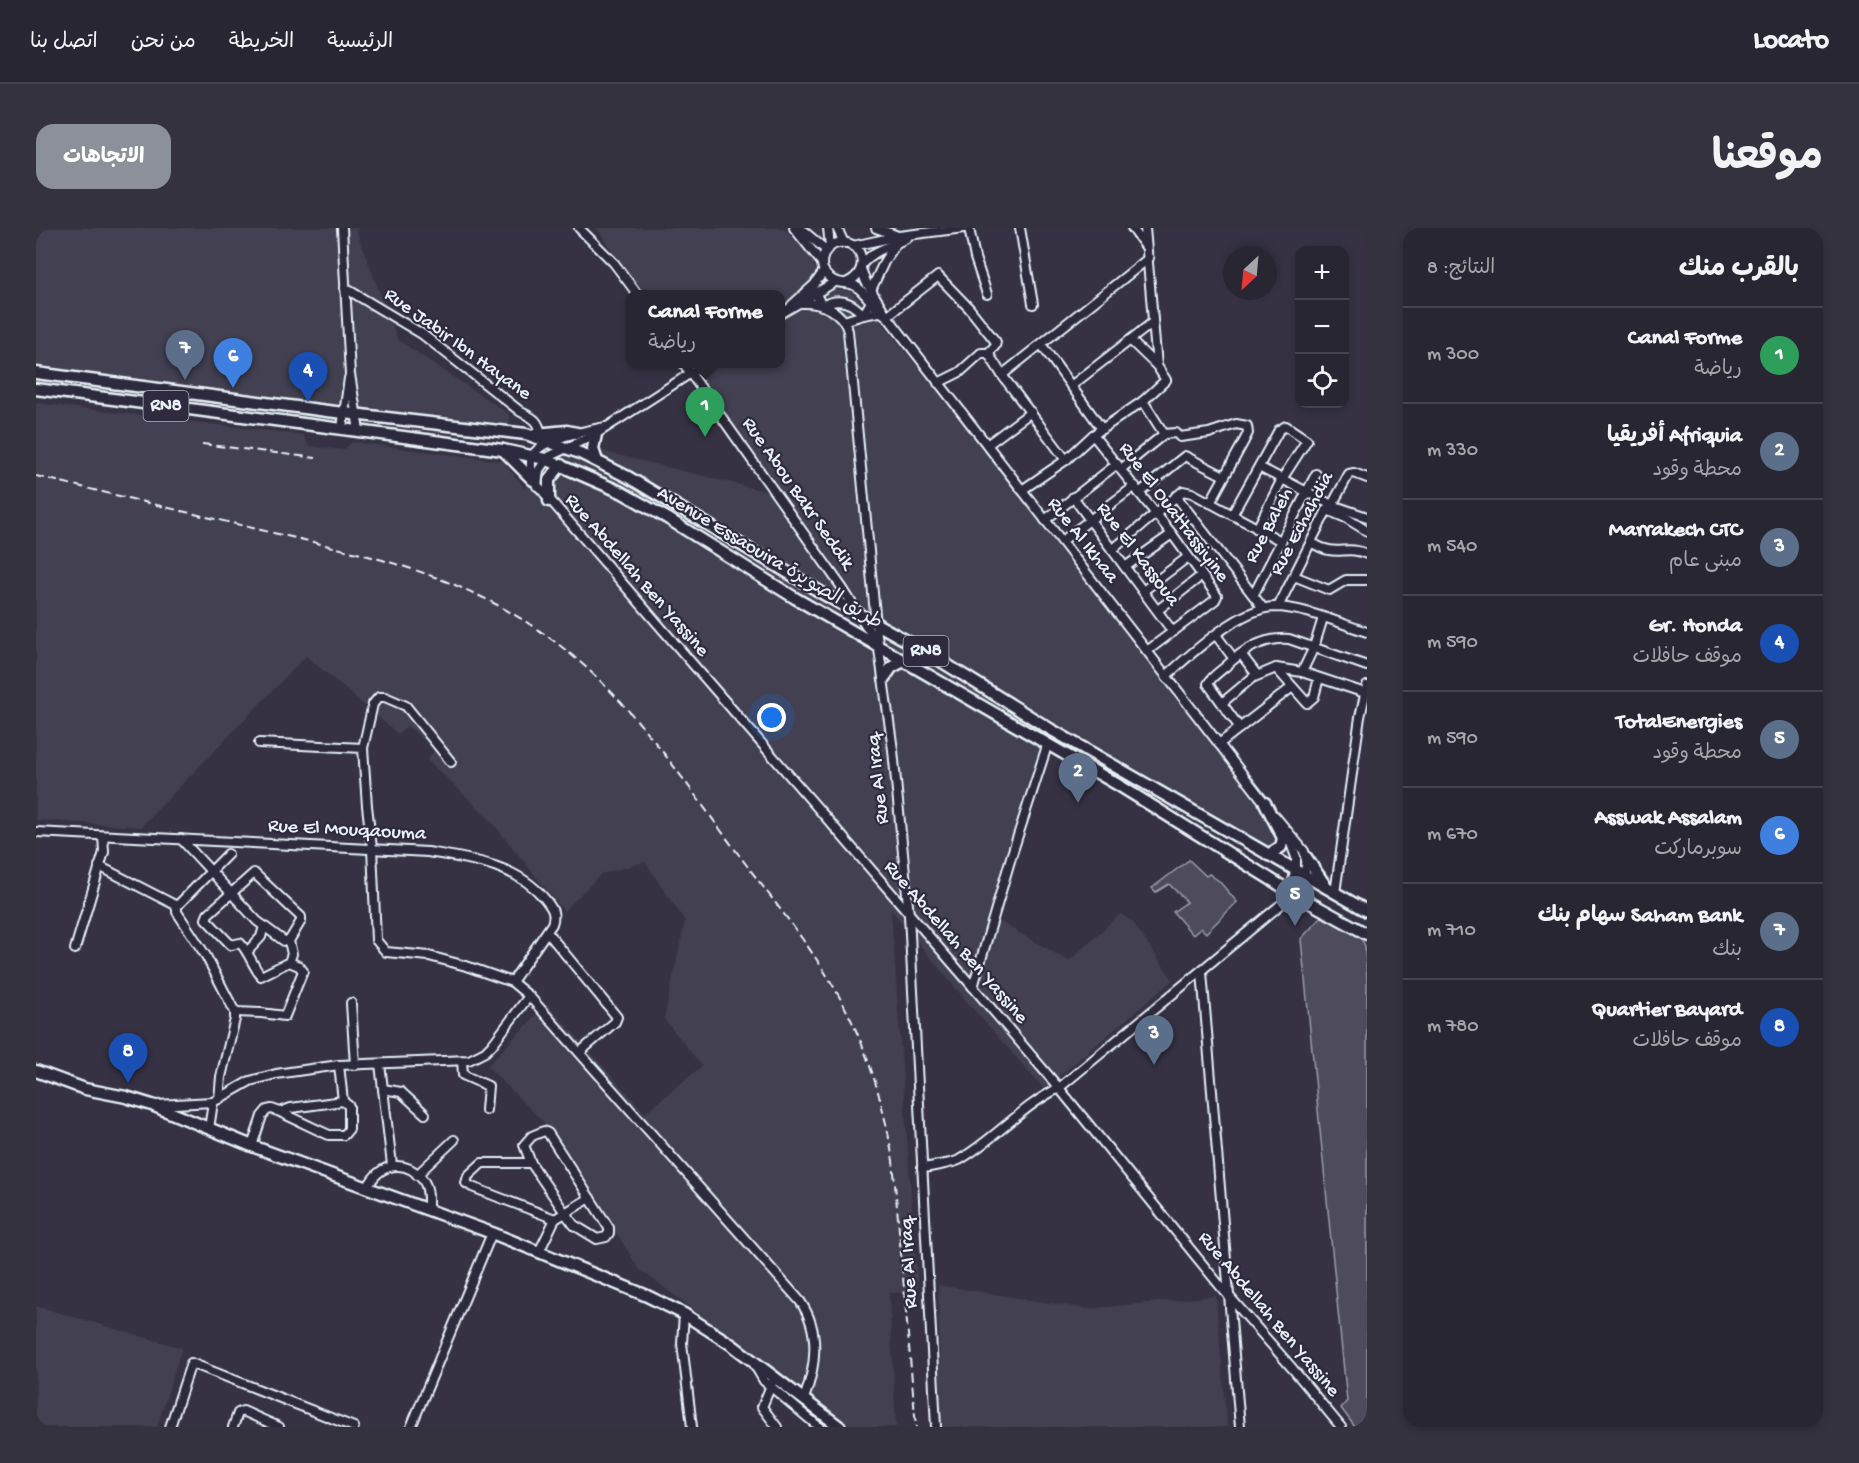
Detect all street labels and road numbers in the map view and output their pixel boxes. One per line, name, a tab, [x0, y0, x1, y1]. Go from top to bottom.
street label: Rue Jabir Ibn Hayane	[379, 284, 536, 406]
road number: RN8	[144, 391, 188, 421]
street label: Rue Abou Bakr Seddik	[736, 414, 859, 576]
street label: Rue El Ouattassiyine	[1113, 438, 1234, 588]
street label: Rue Echahdia	[1266, 468, 1340, 580]
street label: Avenue Essaouira طريق الصويرة	[652, 482, 886, 636]
street label: Rue Baleh	[1241, 484, 1299, 567]
street label: Rue Abdellah Ben Yassine	[559, 490, 714, 663]
street label: Rue Al Ikhaa	[1041, 494, 1123, 589]
street label: Rue El Kassoua	[1090, 498, 1184, 612]
road number: RN8	[904, 636, 948, 666]
street label: Rue Al Iraq	[862, 730, 895, 825]
street label: Rue El Mouqaouma	[267, 815, 428, 847]
street label: Rue Abdellah Ben Yassine	[878, 857, 1033, 1030]
street label: Rue Al Iraq	[896, 1214, 924, 1309]
street label: Rue Abdellah Ben Yassine	[1192, 1228, 1344, 1403]

